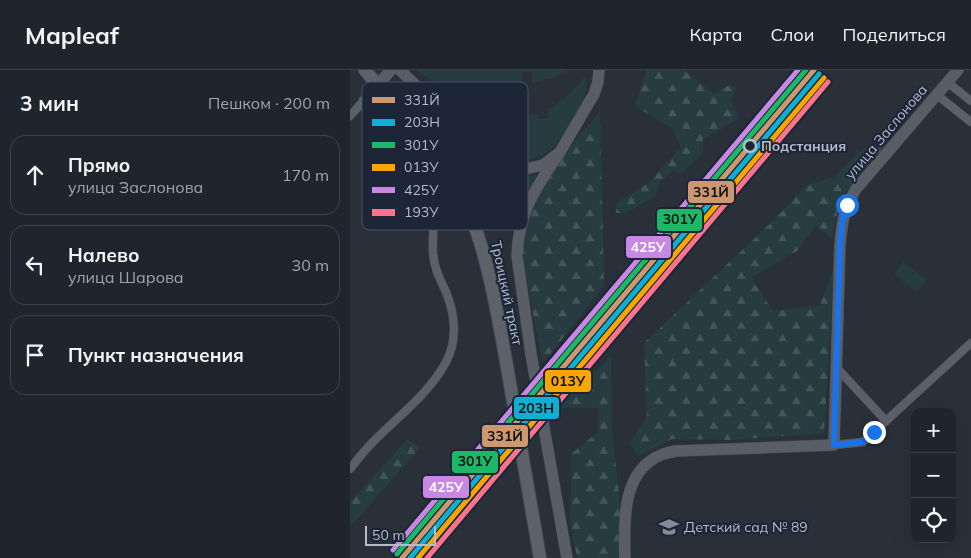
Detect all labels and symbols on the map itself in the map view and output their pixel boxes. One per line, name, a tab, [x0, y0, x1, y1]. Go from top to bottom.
street label: улица Заслонова	[841, 81, 931, 183]
legend	[362, 82, 528, 230]
text: 331Й	[404, 91, 440, 109]
text: 203Н	[404, 113, 440, 131]
text: 301У	[404, 136, 439, 154]
place label: Подстанция	[761, 137, 846, 155]
marker: Подстанция	[743, 139, 757, 153]
text: 013У	[404, 158, 439, 176]
line badge: 331Й	[687, 180, 735, 204]
text: 425У	[404, 181, 439, 199]
text: 331Й	[693, 183, 729, 201]
route start	[836, 194, 859, 217]
text: 193У	[404, 203, 439, 221]
line badge: 301У	[656, 208, 703, 232]
text: 301У	[663, 210, 698, 228]
line badge: 425У	[625, 235, 672, 259]
text: 425У	[631, 238, 666, 256]
street label: Троицкий тракт	[487, 239, 527, 347]
line badge: 013У	[544, 369, 592, 393]
text: 013У	[551, 372, 586, 390]
line badge: 203Н	[513, 396, 560, 420]
text: 203Н	[518, 399, 554, 417]
route end	[863, 421, 886, 444]
line badge: 331Й	[481, 424, 529, 448]
text: 331Й	[487, 427, 523, 445]
line badge: 301У	[451, 450, 499, 474]
text: 301У	[458, 452, 493, 470]
line badge: 425У	[422, 475, 470, 499]
text: 425У	[429, 478, 464, 496]
school or university icon: Детский сад № 89	[658, 516, 680, 538]
place label: Детский сад № 89	[684, 518, 808, 536]
scale bar	[365, 523, 436, 546]

